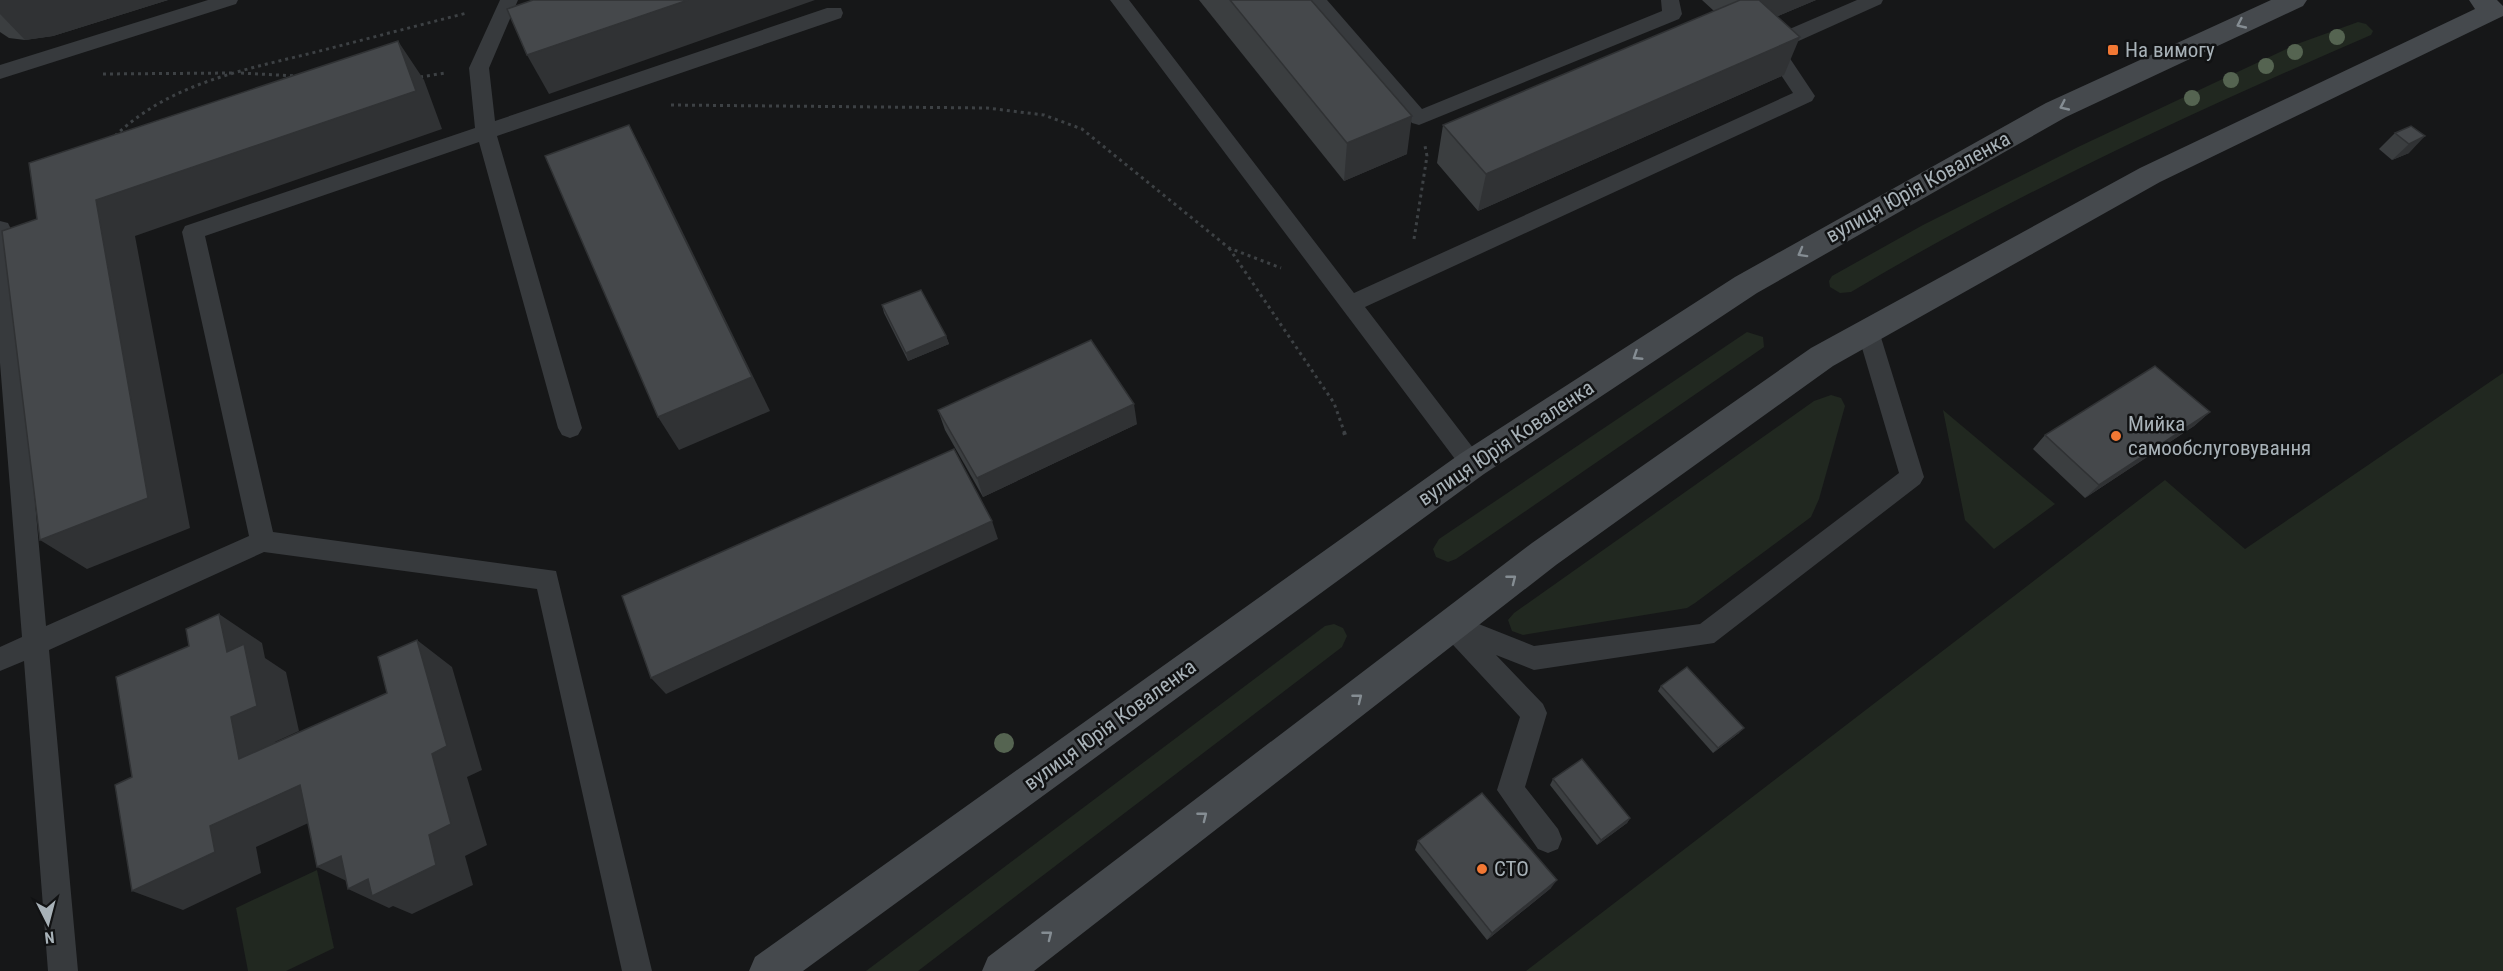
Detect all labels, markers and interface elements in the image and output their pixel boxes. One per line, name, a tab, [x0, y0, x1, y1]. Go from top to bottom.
one-way arrow	[2236, 17, 2247, 29]
place label: На вимогу	[2125, 38, 2215, 62]
marker: На вимогу	[2106, 43, 2120, 57]
one-way arrow	[2059, 98, 2070, 110]
street label: вулиця Юрія Коваленка	[1822, 126, 2014, 248]
one-way arrow	[1798, 246, 1808, 257]
one-way arrow	[1633, 349, 1644, 360]
street label: вулиця Юрія Коваленка	[1414, 375, 1598, 511]
place label: Мийка самообслуговування	[2128, 412, 2311, 460]
marker: Мийка самообслуговування	[2109, 429, 2123, 443]
one-way arrow	[1505, 575, 1516, 586]
street label: вулиця Юрія Коваленка	[1019, 655, 1201, 795]
one-way arrow	[1351, 694, 1362, 705]
one-way arrow	[1196, 813, 1207, 824]
place label: СТО	[1494, 857, 1529, 881]
marker: СТО	[1475, 862, 1489, 876]
north arrow	[18, 893, 78, 953]
text: N	[44, 927, 55, 947]
one-way arrow	[1042, 932, 1053, 943]

